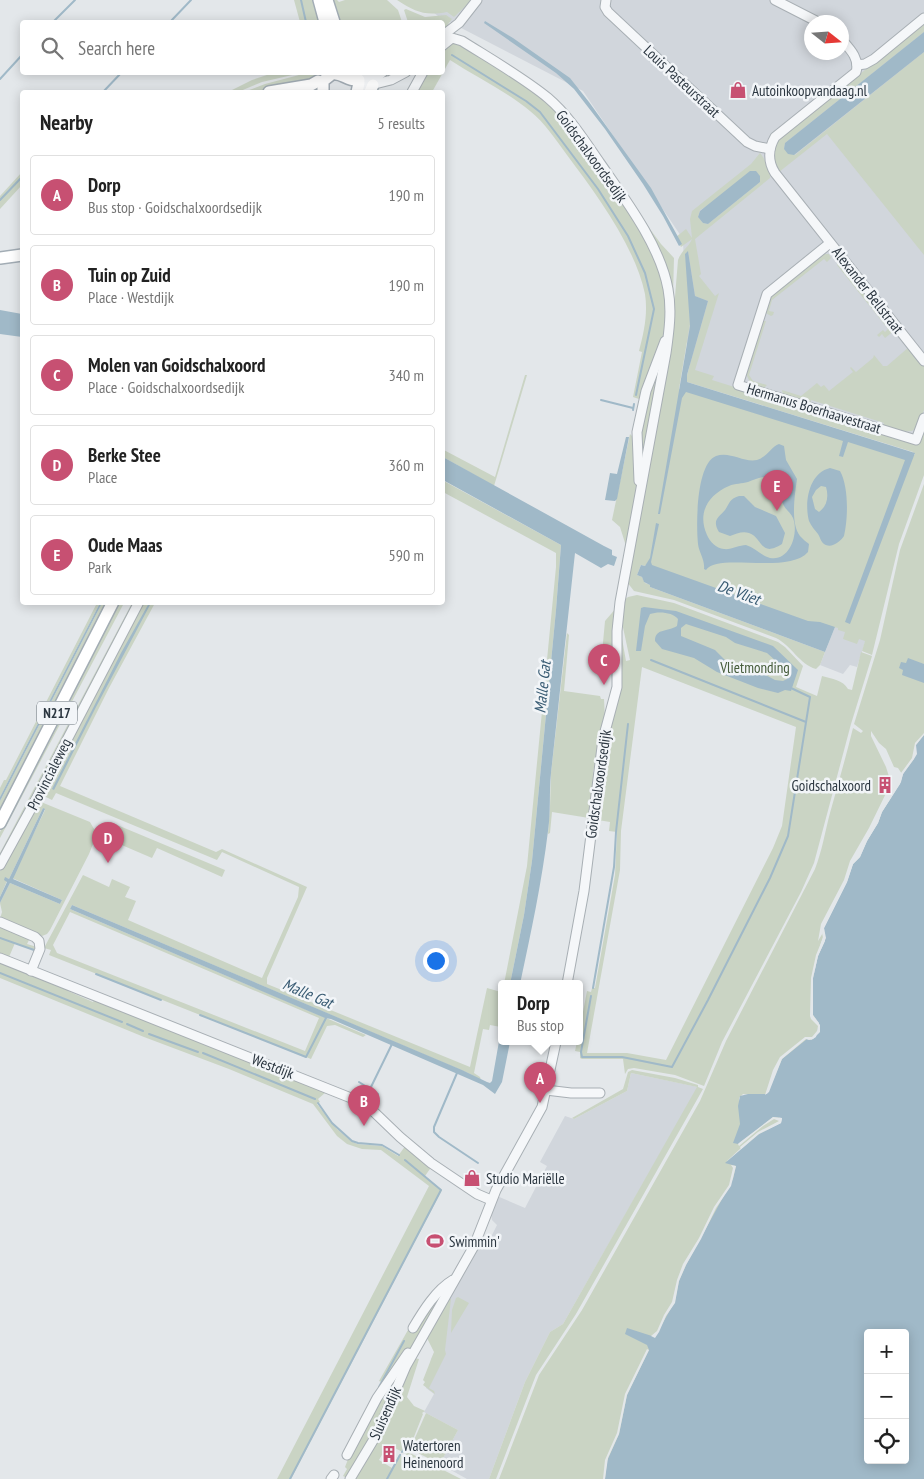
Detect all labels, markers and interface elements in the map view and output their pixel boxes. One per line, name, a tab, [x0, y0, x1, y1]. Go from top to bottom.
north arrow	[804, 15, 849, 60]
search box	[20, 20, 445, 75]
icon: search	[38, 34, 66, 62]
text: Search here	[78, 36, 155, 60]
street label: Louis Pasteurstraat	[640, 41, 724, 121]
shop icon: Autoinkoopvandaag.nl	[728, 80, 748, 100]
place label: Autoinkoopvandaag.nl	[752, 81, 868, 100]
street label: Goidschalxoordsedijk	[552, 106, 632, 206]
text: Nearby	[40, 109, 93, 136]
text: 5 results	[378, 113, 425, 133]
text: Dorp	[88, 173, 121, 197]
text: A	[53, 185, 61, 205]
text: 190 m	[389, 185, 424, 205]
text: Bus stop · Goidschalxoordsedijk	[88, 197, 262, 217]
street label: Alexander Bellstraat	[828, 243, 908, 337]
text: Tuin op Zuid	[88, 263, 171, 287]
text: B	[53, 275, 61, 295]
text: 190 m	[389, 275, 424, 295]
text: Place · Westdijk	[88, 287, 174, 307]
text: Molen van Goidschalxoord	[88, 353, 265, 377]
text: C	[53, 365, 61, 385]
text: 340 m	[389, 365, 424, 385]
text: Place · Goidschalxoordsedijk	[88, 377, 245, 397]
street label: Hermanus Boerhaavestraat	[745, 379, 883, 437]
text: Berke Stee	[88, 443, 161, 467]
text: D	[53, 455, 61, 475]
text: 360 m	[389, 455, 424, 475]
text: Place	[88, 467, 117, 487]
pin: E	[761, 470, 793, 511]
text: Oude Maas	[88, 533, 162, 557]
text: E	[54, 545, 60, 565]
text: 590 m	[389, 545, 424, 565]
text: Park	[88, 557, 112, 577]
water label: De Vliet	[715, 575, 764, 609]
pin: C	[588, 644, 620, 685]
water label: Malle Gat	[529, 658, 555, 714]
park label: Vlietmonding	[719, 658, 790, 677]
road number: N217	[37, 701, 77, 724]
street label: Goidschalxoordsedijk	[581, 728, 615, 840]
street label: Provincialeweg	[23, 735, 75, 813]
building icon: Goidschalxoord	[875, 775, 895, 795]
place label: Goidschalxoord	[791, 776, 871, 795]
pin: D	[92, 822, 124, 863]
your location	[423, 948, 449, 974]
water label: Malle Gat	[280, 973, 338, 1013]
popup	[498, 980, 583, 1045]
text: Dorp	[517, 991, 550, 1015]
text: Bus stop	[517, 1015, 564, 1035]
street label: Westdijk	[249, 1049, 297, 1083]
pin: A	[524, 1062, 556, 1103]
pin: B	[348, 1085, 380, 1126]
shop icon: Studio Mariëlle	[462, 1168, 482, 1188]
place label: Studio Mariëlle	[486, 1169, 565, 1188]
sports icon: Swimmin'	[425, 1231, 445, 1251]
place label: Swimmin'	[449, 1232, 500, 1251]
map controls	[864, 1329, 909, 1464]
button: +	[864, 1329, 909, 1374]
button: −	[864, 1374, 909, 1419]
street label: Sluisendijk	[365, 1383, 405, 1443]
button: locate	[864, 1419, 909, 1464]
place label: Watertoren Heinenoord	[403, 1436, 463, 1472]
building icon: Watertoren Heinenoord	[379, 1444, 399, 1464]

